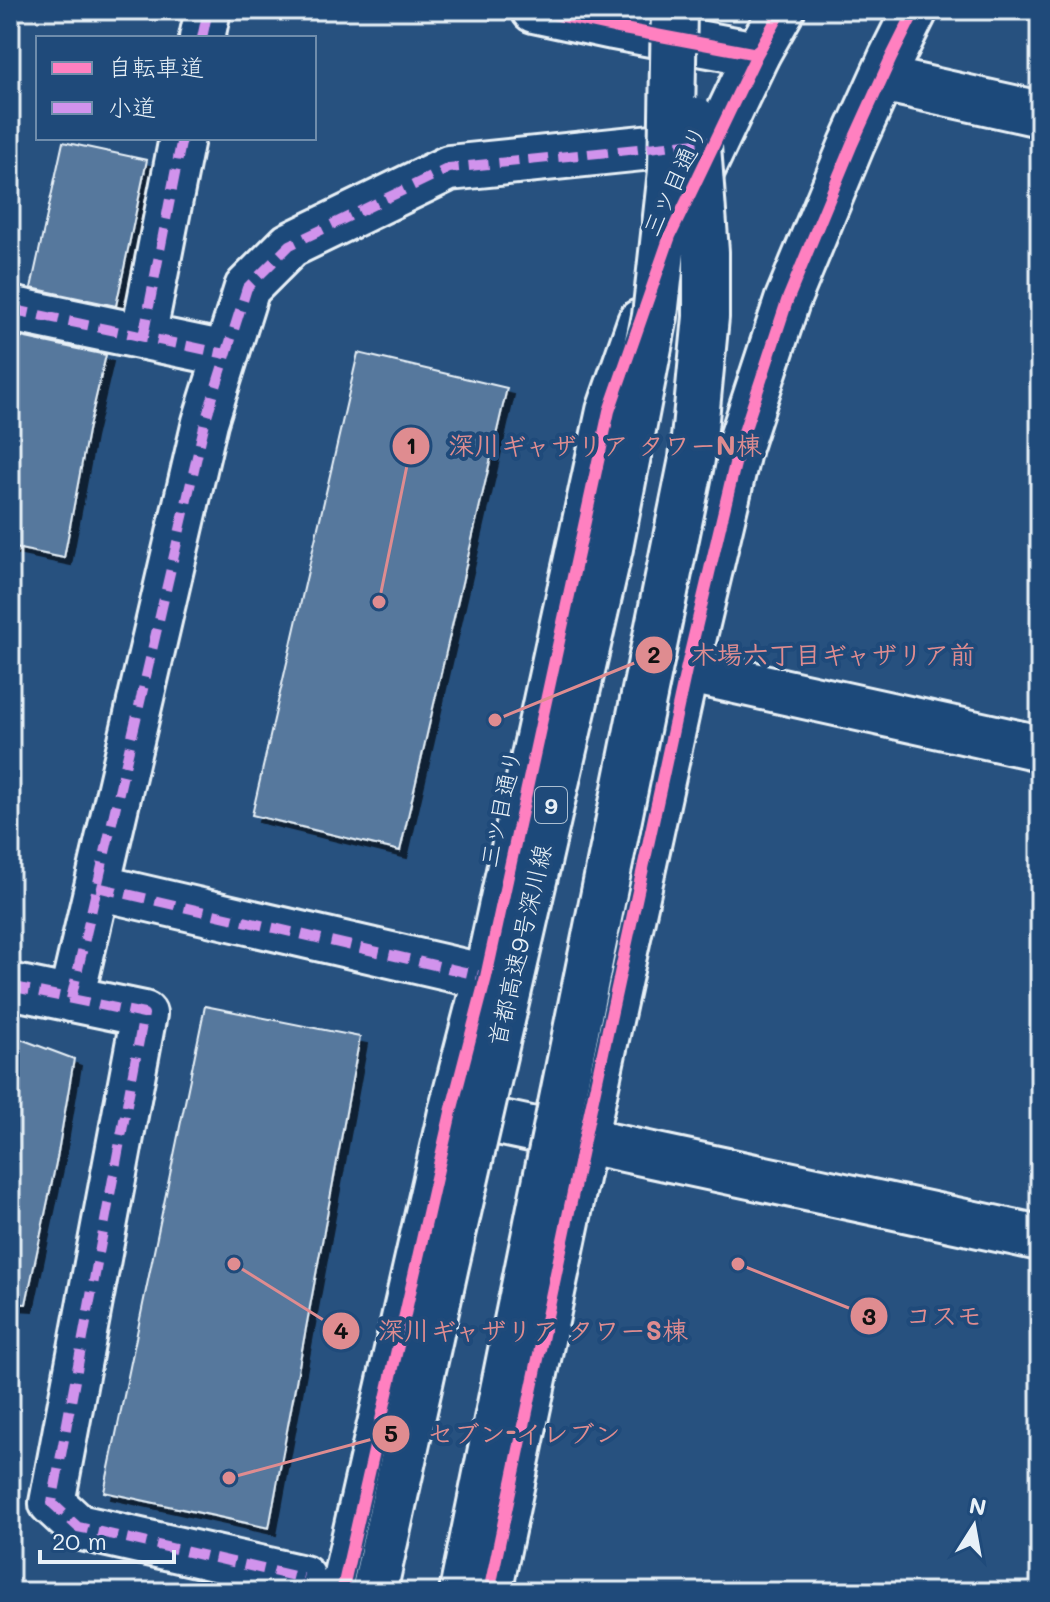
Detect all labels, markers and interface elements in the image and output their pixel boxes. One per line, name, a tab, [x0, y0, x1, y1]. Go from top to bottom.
legend	[36, 36, 316, 140]
text: 自転車道	[108, 51, 204, 82]
text: 小道	[108, 91, 156, 122]
street label: 三ツ目通り	[635, 119, 713, 241]
callout: 深川ギャザリア タワーN棟	[391, 421, 778, 471]
text: 深川ギャザリア タワーN棟	[448, 428, 762, 462]
text: 1	[406, 429, 416, 460]
callout: 木場六丁目ギャザリア前	[634, 630, 992, 680]
text: 木場六丁目ギャザリア前	[691, 637, 975, 671]
text: 2	[647, 638, 661, 669]
street label: 三ツ目通り	[472, 746, 528, 870]
road number: 9	[535, 787, 567, 823]
street label: 首都高速9号深川線	[481, 841, 557, 1049]
callout: コスモ	[849, 1291, 999, 1341]
text: コスモ	[906, 1298, 982, 1332]
text: 3	[862, 1300, 876, 1331]
callout: 深川ギャザリア タワーS棟	[321, 1306, 705, 1356]
text: 深川ギャザリア タワーS棟	[378, 1313, 688, 1347]
text: 4	[333, 1314, 349, 1345]
callout: セブン-イレブン	[371, 1409, 636, 1459]
text: セブン-イレブン	[428, 1416, 620, 1450]
text: 5	[384, 1417, 398, 1448]
north arrow	[934, 1486, 1014, 1566]
text: N	[967, 1490, 989, 1522]
scale bar	[40, 1514, 174, 1564]
text: 20 m	[52, 1525, 107, 1556]

